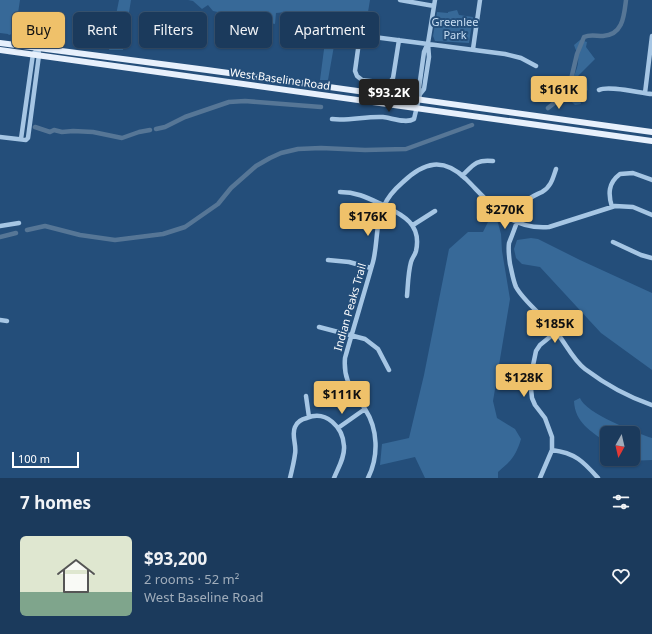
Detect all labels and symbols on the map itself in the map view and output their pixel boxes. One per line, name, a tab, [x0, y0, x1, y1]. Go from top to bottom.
park label: Greenlee Park	[432, 14, 478, 42]
street label: West Baseline Road	[229, 64, 331, 93]
pin: $161K	[531, 76, 587, 110]
pin: $93.2K	[356, 79, 422, 113]
pin: $270K	[477, 196, 533, 230]
pin: $176K	[340, 203, 396, 237]
street label: Indian Peaks Trail	[330, 261, 369, 353]
pin: $185K	[527, 310, 583, 344]
pin: $128K	[496, 364, 552, 398]
pin: $111K	[314, 381, 370, 415]
north arrow	[600, 426, 640, 466]
scale bar	[12, 450, 79, 469]

